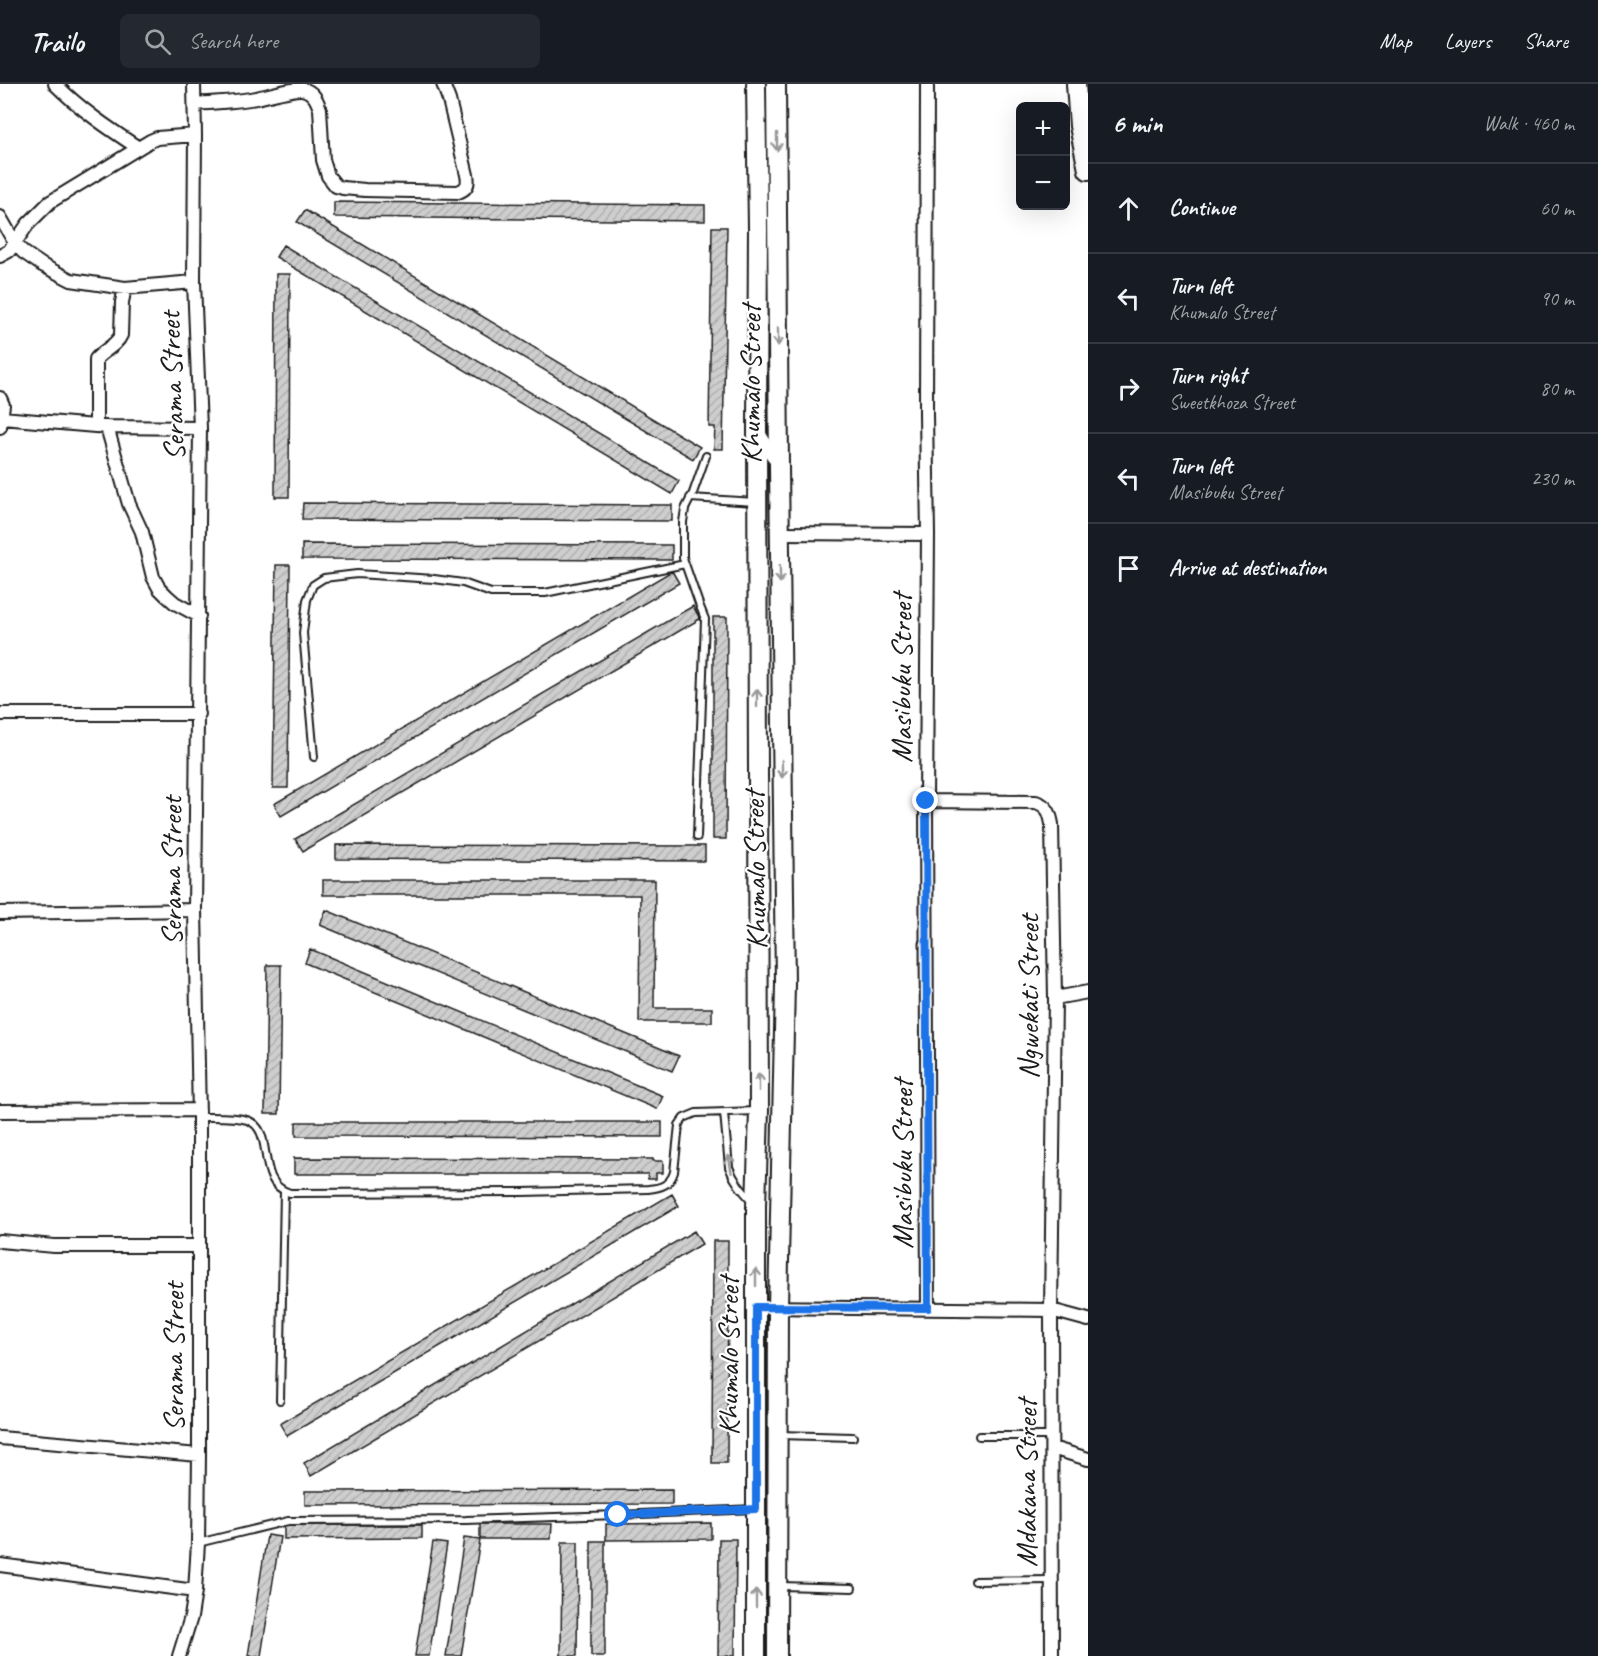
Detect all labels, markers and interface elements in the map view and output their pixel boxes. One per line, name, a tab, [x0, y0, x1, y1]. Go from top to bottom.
search box	[120, 14, 540, 68]
text: Trailo	[30, 24, 84, 59]
icon: search	[141, 25, 174, 58]
text: Search here	[189, 27, 278, 55]
text: Map	[1379, 28, 1412, 54]
text: Layers	[1445, 28, 1491, 54]
text: Share	[1524, 28, 1568, 54]
map controls	[1016, 102, 1070, 210]
button: +	[1016, 102, 1070, 156]
text: 6 min	[1112, 107, 1162, 140]
text: Walk · 460 m	[1484, 111, 1574, 136]
one-way arrow	[771, 132, 783, 152]
button: −	[1016, 156, 1070, 210]
icon: ahead	[1112, 192, 1145, 225]
text: Continue	[1169, 194, 1235, 222]
text: 60 m	[1540, 196, 1574, 221]
text: Turn left	[1169, 272, 1233, 300]
icon: left	[1112, 282, 1145, 315]
text: 90 m	[1540, 286, 1574, 311]
street label: Khumalo Street	[731, 300, 769, 463]
text: Khumalo Street	[1169, 300, 1275, 325]
street label: Serama Street	[150, 308, 194, 461]
one-way arrow	[772, 327, 784, 347]
text: Turn right	[1169, 362, 1246, 390]
icon: right	[1112, 372, 1145, 405]
text: 80 m	[1540, 376, 1574, 401]
text: Sweetkhoza Street	[1169, 390, 1295, 415]
text: Turn left	[1169, 452, 1233, 480]
icon: left	[1112, 462, 1145, 495]
text: 230 m	[1531, 466, 1574, 491]
text: Masibuku Street	[1169, 480, 1282, 505]
icon: arrive	[1112, 552, 1145, 585]
text: Arrive at destination	[1169, 554, 1326, 582]
one-way arrow	[774, 564, 786, 584]
street label: Masibuku Street	[882, 589, 920, 763]
one-way arrow	[751, 688, 763, 708]
one-way arrow	[777, 759, 788, 779]
street label: Khumalo Street	[735, 786, 775, 950]
route end	[912, 787, 938, 813]
street label: Serama Street	[152, 793, 190, 946]
street label: Ngwekati Street	[1009, 912, 1047, 1079]
one-way arrow	[753, 1072, 765, 1092]
street label: Masibuku Street	[883, 1075, 921, 1249]
one-way arrow	[724, 1154, 735, 1174]
one-way arrow	[750, 1267, 762, 1287]
street label: Khumalo Street	[709, 1272, 747, 1435]
street label: Serama Street	[154, 1279, 192, 1432]
street label: Mdakana Street	[1007, 1395, 1045, 1567]
route start	[604, 1501, 630, 1527]
one-way arrow	[750, 1588, 762, 1608]

